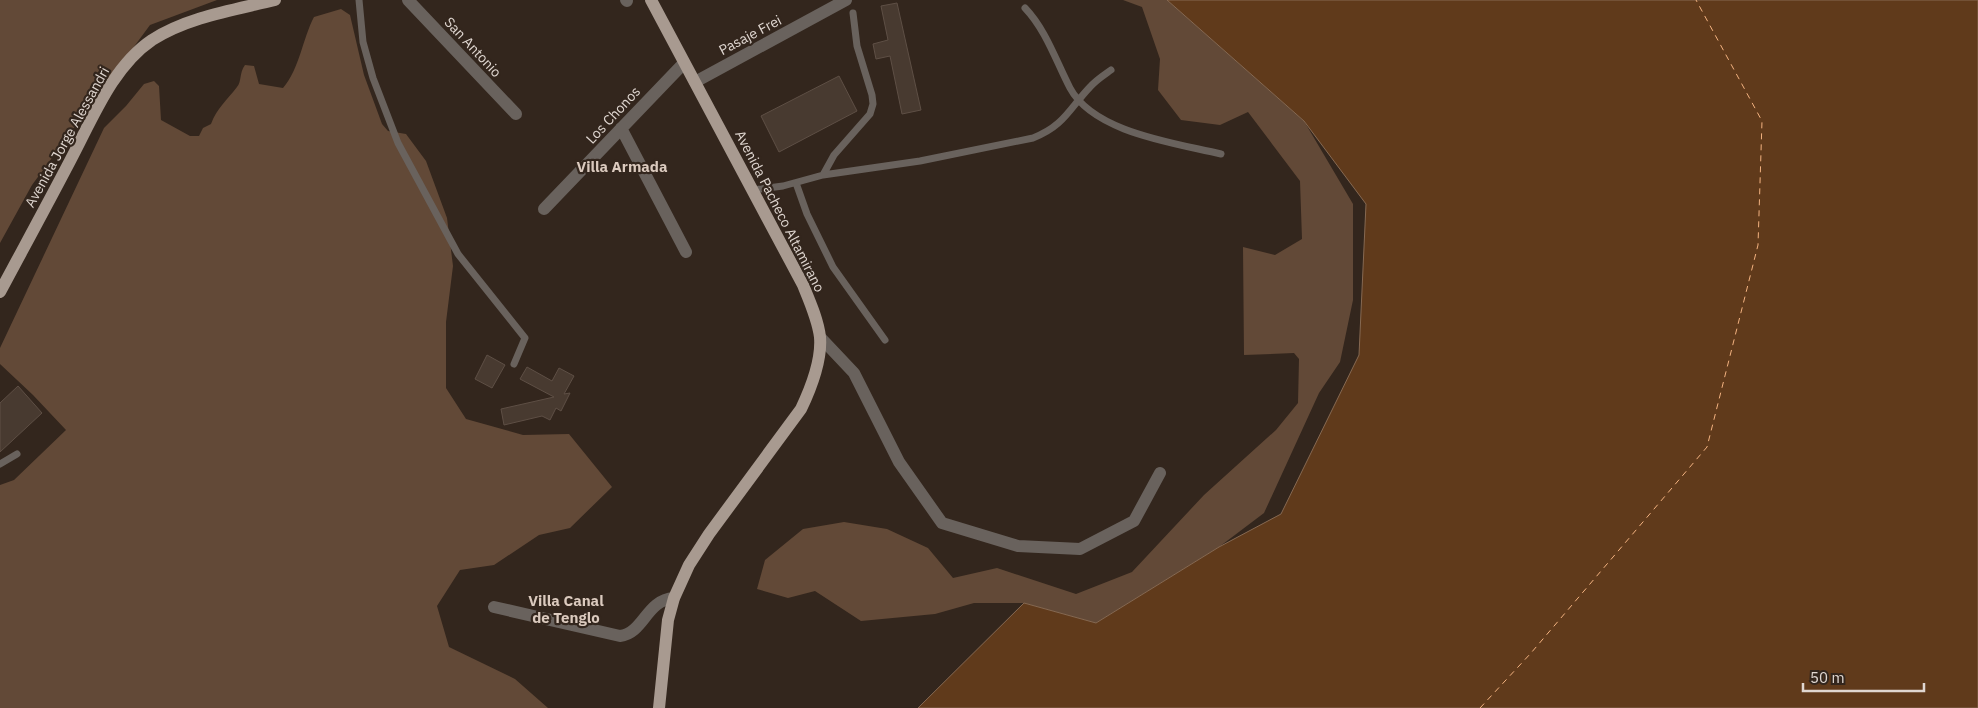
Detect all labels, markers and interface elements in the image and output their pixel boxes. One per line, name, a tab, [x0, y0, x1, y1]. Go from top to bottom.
street label: Pasaje Frei	[716, 11, 784, 59]
street label: San Antonio	[441, 13, 506, 81]
street label: Avenida Jorge Alessandri	[21, 64, 113, 210]
street label: Los Chonos	[582, 82, 644, 147]
street label: Avenida Pacheco Altamirano	[731, 127, 829, 295]
district label: Villa Armada	[576, 157, 668, 176]
district label: Villa Canal de Tenglo	[528, 591, 604, 627]
scale bar	[1803, 660, 1924, 692]
text: 50 m	[1810, 668, 1845, 687]

